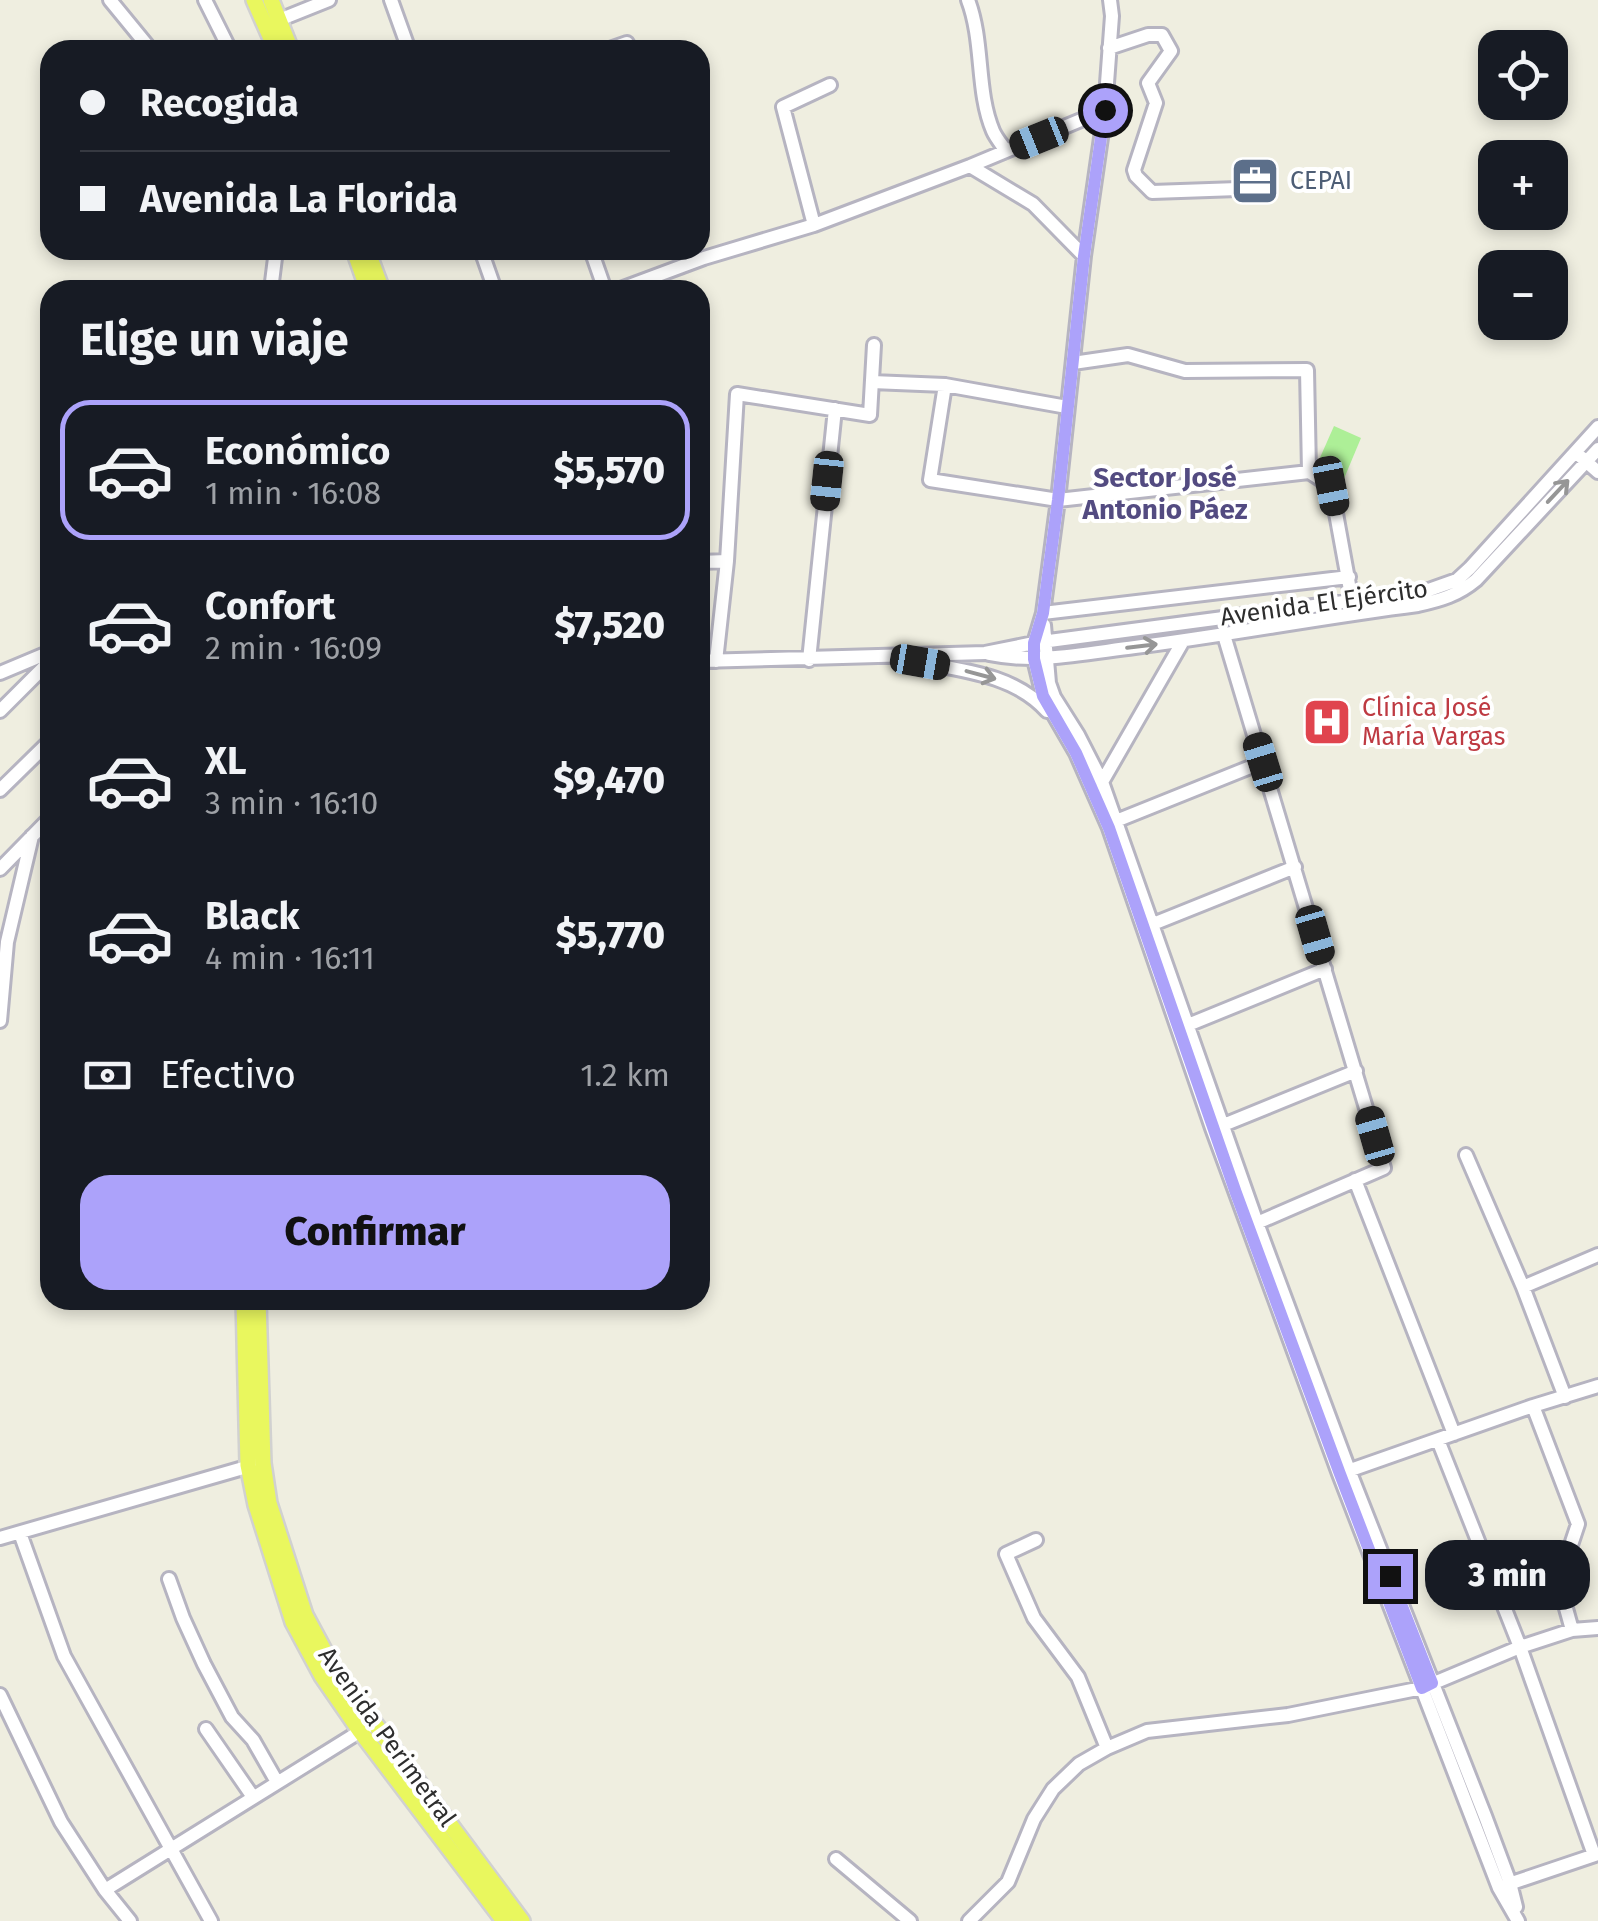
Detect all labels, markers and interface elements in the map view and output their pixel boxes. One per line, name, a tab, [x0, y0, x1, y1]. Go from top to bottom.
map controls	[1478, 30, 1568, 340]
button: locate	[1478, 30, 1568, 120]
text: Recogida	[140, 80, 299, 126]
route start	[1083, 88, 1128, 133]
car	[1006, 113, 1072, 163]
button: +	[1478, 140, 1568, 230]
office icon: CEPAI	[1229, 155, 1281, 207]
place label: CEPAI	[1290, 166, 1352, 196]
text: Avenida La Florida	[140, 176, 458, 222]
button: −	[1478, 250, 1568, 340]
text: Elige un viaje	[80, 313, 348, 367]
icon: car	[85, 425, 175, 515]
text: Económico	[205, 428, 390, 474]
text: $5,570	[554, 447, 665, 493]
car	[809, 450, 845, 512]
car	[1311, 454, 1351, 518]
district label: Sector José Antonio Páez	[1081, 461, 1248, 526]
text: 1 min · 16:08	[205, 474, 381, 512]
one-way arrow	[1547, 479, 1570, 504]
street label: Avenida El Ejército	[1218, 574, 1430, 632]
icon: car	[85, 580, 175, 670]
text: Confort	[205, 583, 335, 629]
text: $7,520	[554, 602, 665, 648]
text: 2 min · 16:09	[205, 629, 382, 667]
one-way arrow	[1125, 636, 1157, 655]
car	[888, 642, 952, 682]
one-way arrow	[964, 667, 996, 685]
place label: Clínica José María Vargas	[1362, 693, 1505, 752]
hospital icon: Clínica José María Vargas	[1301, 696, 1353, 748]
car	[1240, 729, 1286, 795]
icon: car	[85, 735, 175, 825]
text: XL	[205, 738, 247, 784]
text: $9,470	[553, 757, 665, 803]
text: 3 min · 16:10	[205, 784, 378, 822]
icon: car	[85, 890, 175, 980]
text: Black	[205, 893, 300, 939]
car	[1292, 902, 1338, 968]
text: $5,770	[556, 912, 665, 958]
text: 4 min · 16:11	[205, 939, 375, 977]
icon: cash	[80, 1048, 135, 1103]
text: Efectivo	[160, 1052, 296, 1098]
text: 1.2 km	[580, 1056, 670, 1094]
car	[1352, 1103, 1398, 1169]
button: Confirmar	[80, 1175, 670, 1290]
callout: 3 min	[1425, 1541, 1590, 1611]
route end	[1368, 1554, 1413, 1599]
text: 3 min	[1468, 1556, 1547, 1594]
street label: Avenida Perimetral	[312, 1641, 462, 1833]

